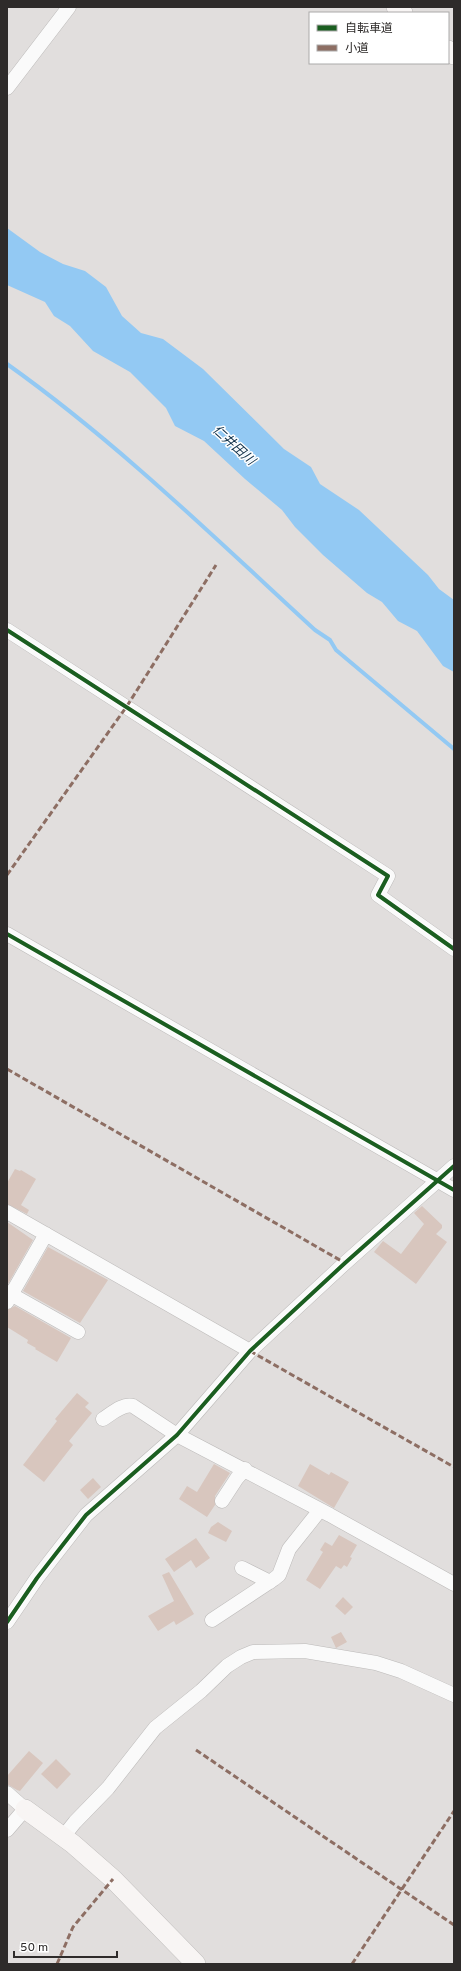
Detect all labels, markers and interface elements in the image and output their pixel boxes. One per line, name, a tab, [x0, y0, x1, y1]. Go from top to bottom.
legend	[309, 12, 449, 64]
text: 自転車道	[345, 21, 393, 37]
text: 小道	[345, 41, 369, 57]
water label: 仁井田川	[208, 423, 259, 471]
scale bar	[14, 1933, 117, 1959]
text: 50 m	[20, 1940, 48, 1956]

